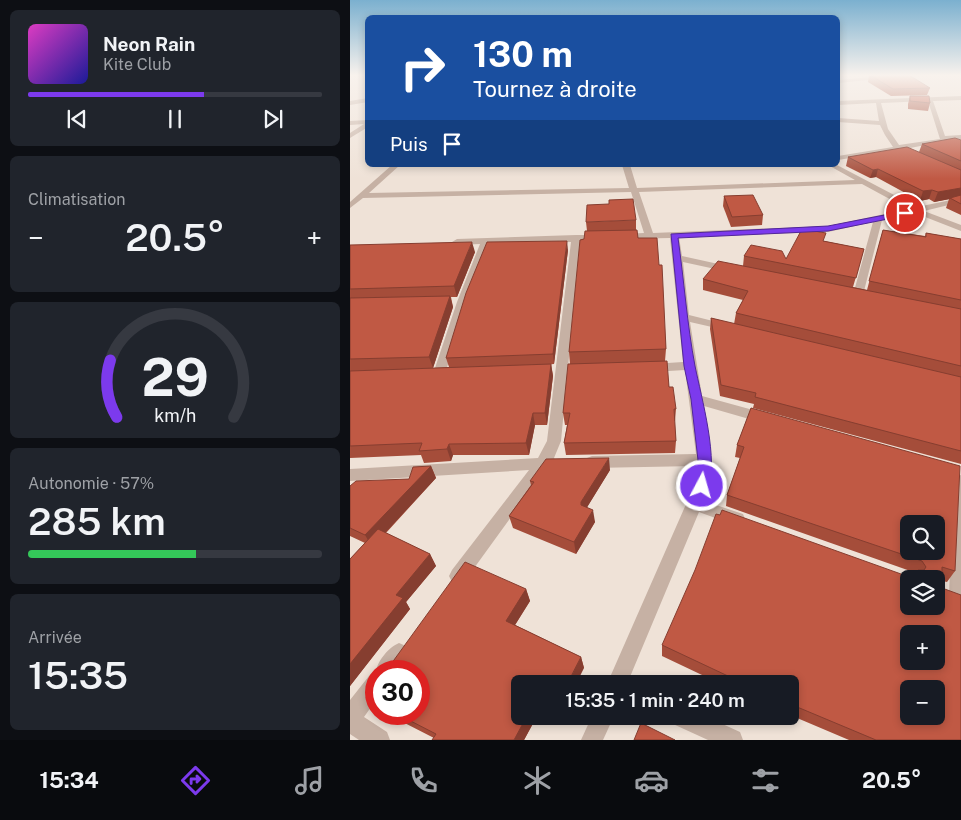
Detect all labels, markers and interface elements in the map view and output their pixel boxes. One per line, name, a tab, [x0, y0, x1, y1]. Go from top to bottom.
text: Neon Rain	[103, 33, 195, 55]
text: 130 m	[473, 34, 573, 75]
icon: right	[390, 35, 455, 100]
text: Kite Club	[103, 55, 171, 74]
text: Tournez à droite	[473, 76, 637, 102]
icon: previous	[63, 105, 91, 133]
icon: pause	[161, 105, 189, 133]
icon: next	[259, 105, 287, 133]
icon: arrive	[438, 130, 466, 158]
text: Puis	[390, 133, 428, 155]
text: Climatisation	[28, 190, 125, 209]
pin	[884, 192, 926, 234]
icon: arrive	[891, 199, 919, 227]
text: 20.5°	[125, 215, 225, 260]
text: −	[28, 221, 44, 254]
text: +	[306, 221, 322, 254]
text: 29	[141, 347, 209, 408]
text: km/h	[154, 405, 196, 426]
position arrow	[675, 459, 727, 511]
text: Autonomie · 57%	[28, 474, 154, 493]
text: 285 km	[28, 499, 166, 544]
map controls	[900, 515, 945, 725]
button: search	[900, 515, 945, 560]
button: layers	[900, 570, 945, 615]
button: +	[900, 625, 945, 670]
text: Arrivée	[28, 628, 82, 647]
text: 15:35	[28, 653, 128, 698]
speed limit sign: 30	[365, 660, 430, 725]
button: −	[900, 680, 945, 725]
text: 15:35 · 1 min · 240 m	[565, 689, 745, 711]
icon: directions	[178, 763, 213, 798]
icon: music	[292, 763, 327, 798]
icon: phone	[406, 763, 441, 798]
icon: climate	[520, 763, 555, 798]
icon: car	[634, 763, 669, 798]
icon: filters	[748, 763, 783, 798]
text: 15:34	[40, 767, 99, 793]
text: 20.5°	[862, 767, 921, 793]

